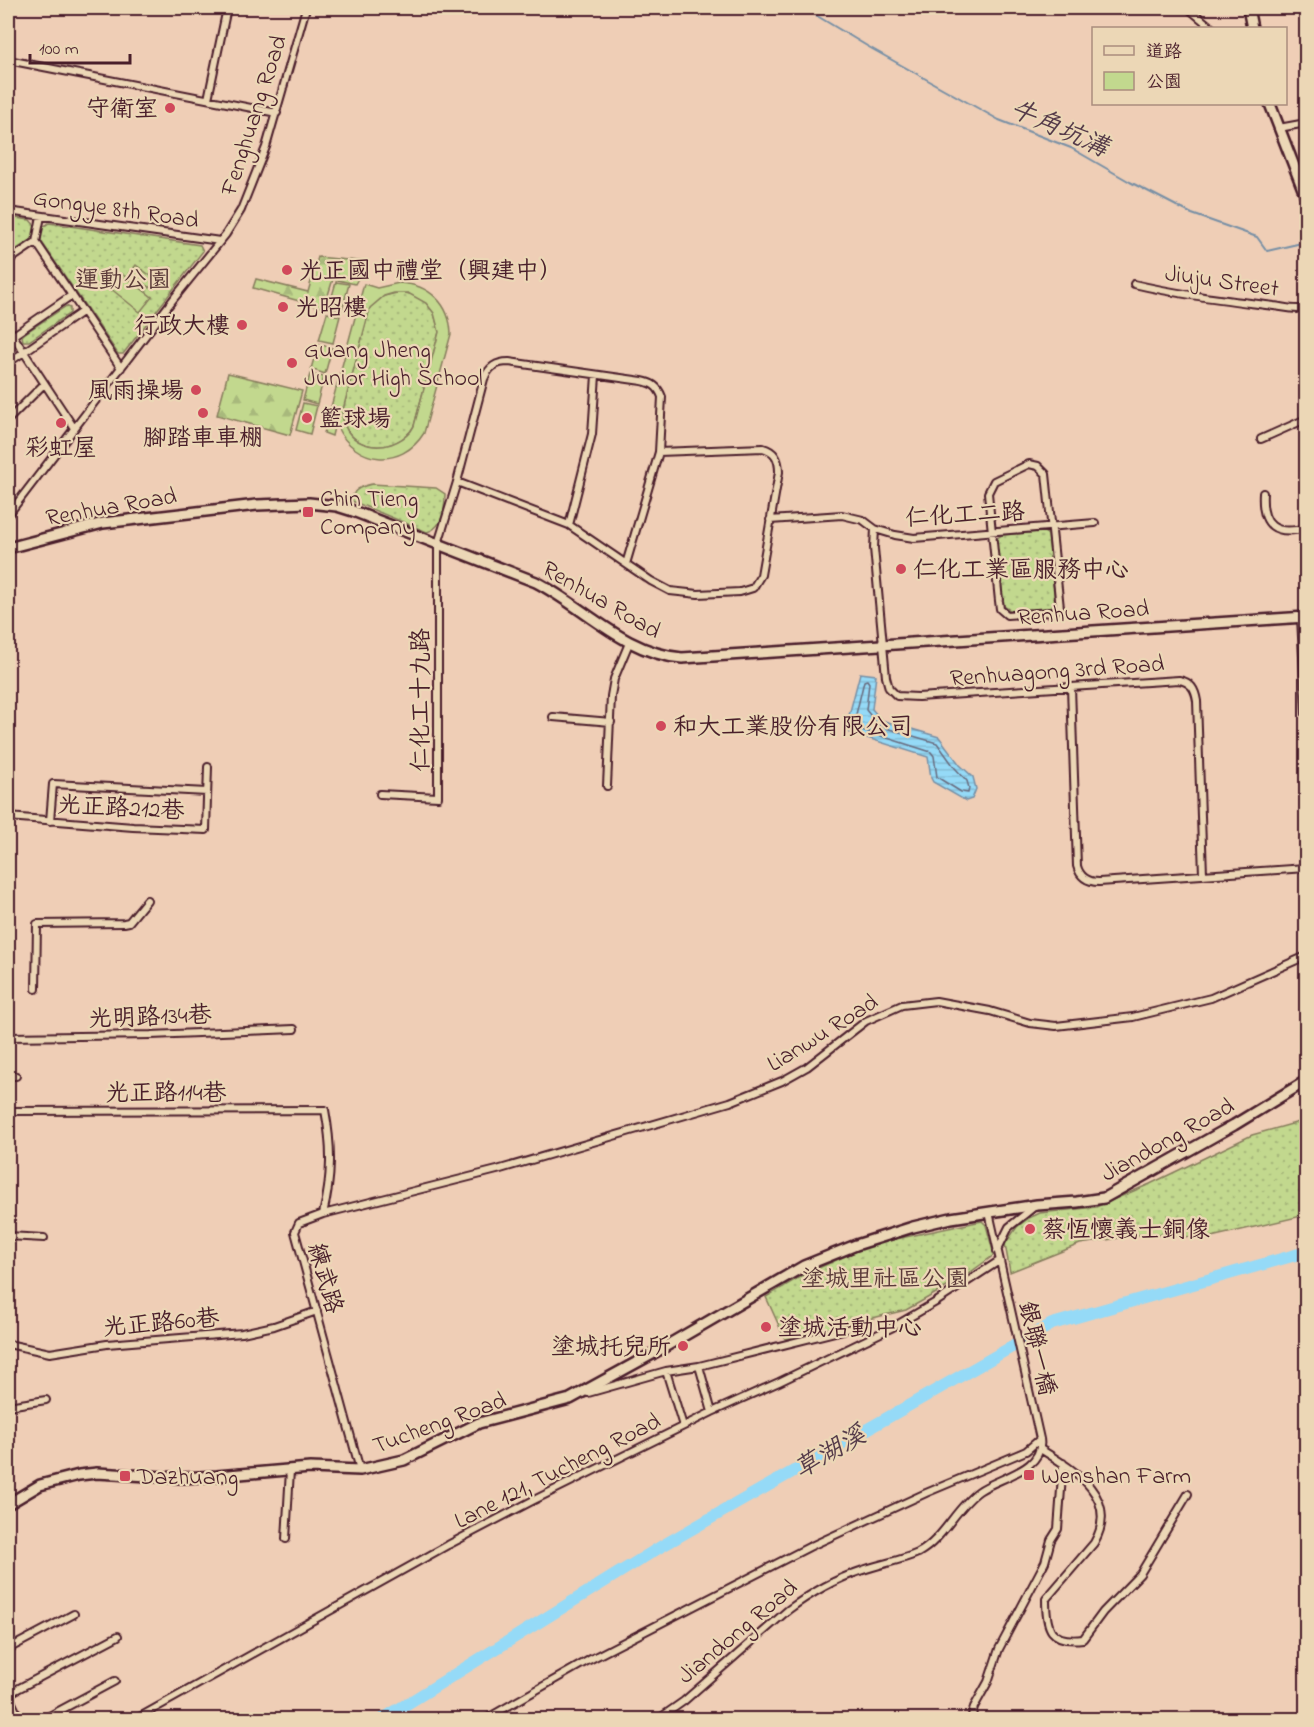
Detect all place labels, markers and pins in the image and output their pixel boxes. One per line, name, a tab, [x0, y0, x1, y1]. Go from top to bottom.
place label: 守衛室	[86, 93, 158, 128]
marker: 守衛室	[163, 101, 177, 115]
place label: 光正國中禮堂（興建中）	[299, 255, 563, 290]
marker: 光正國中禮堂（興建中）	[280, 263, 294, 277]
place label: 光昭樓	[295, 292, 367, 327]
marker: 光昭樓	[276, 300, 290, 314]
place label: 行政大樓	[134, 310, 230, 345]
marker: 行政大樓	[235, 318, 249, 332]
place label: Guang Jheng Junior High School	[304, 334, 483, 397]
marker: Guang Jheng Junior High School	[285, 356, 299, 370]
place label: 風雨操場	[88, 375, 184, 410]
marker: 風雨操場	[189, 383, 203, 397]
place label: 籃球場	[319, 403, 391, 438]
marker: 腳踏車車棚	[196, 406, 210, 420]
marker: 籃球場	[300, 411, 314, 425]
marker: 彩虹屋	[54, 416, 68, 430]
place label: 腳踏車車棚	[143, 422, 263, 457]
place label: 彩虹屋	[25, 432, 97, 467]
place label: Chin Tieng Company	[320, 483, 418, 547]
marker: Chin Tieng Company	[301, 505, 315, 519]
place label: 仁化工業區服務中心	[913, 554, 1129, 589]
marker: 仁化工業區服務中心	[894, 562, 908, 576]
place label: 和大工業股份有限公司	[673, 711, 913, 746]
marker: 和大工業股份有限公司	[654, 719, 668, 733]
place label: 蔡恆懷義士銅像	[1042, 1214, 1210, 1249]
marker: 蔡恆懷義士銅像	[1023, 1222, 1037, 1236]
place label: 塗城活動中心	[778, 1312, 922, 1347]
marker: 塗城活動中心	[759, 1320, 773, 1334]
place label: 塗城托兒所	[551, 1331, 671, 1366]
marker: 塗城托兒所	[676, 1339, 690, 1353]
place label: Wenshan Farm	[1041, 1460, 1191, 1495]
place label: Dazhuang	[136, 1461, 238, 1496]
marker: Wenshan Farm	[1022, 1468, 1036, 1482]
marker: Dazhuang	[118, 1469, 132, 1483]

